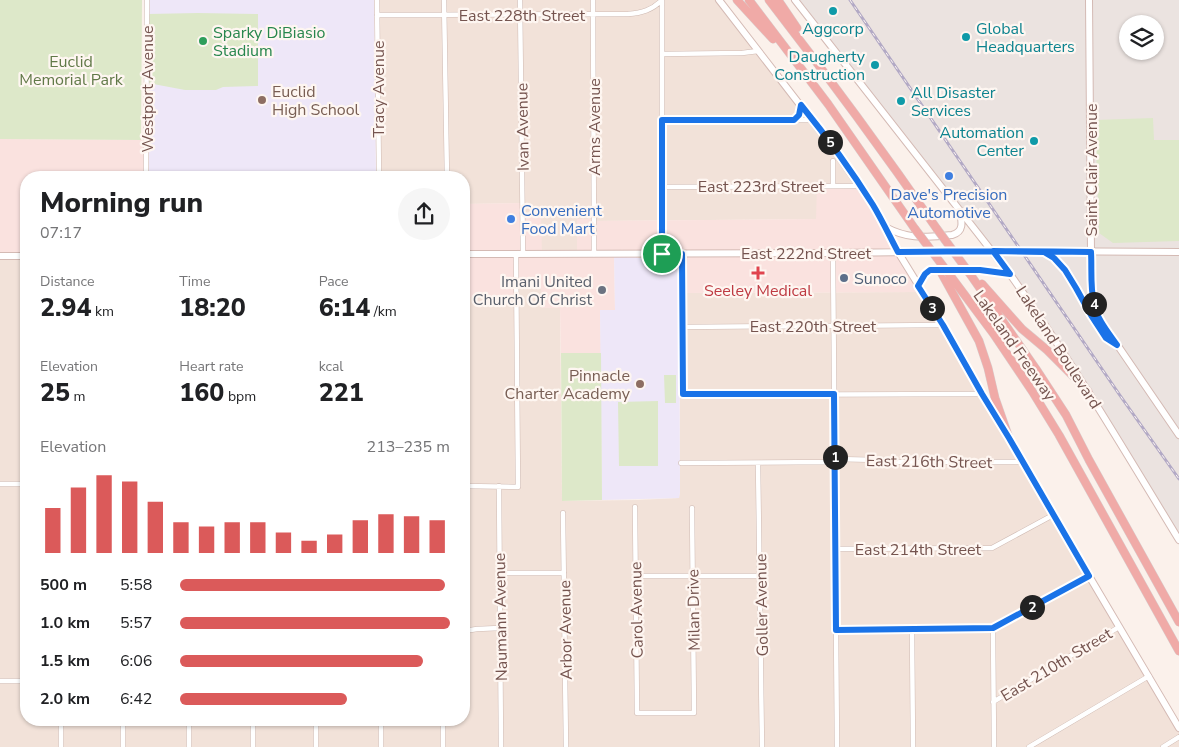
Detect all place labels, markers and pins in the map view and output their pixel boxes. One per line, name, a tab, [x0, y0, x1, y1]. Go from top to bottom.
marker: Aggcorp	[827, 5, 839, 17]
place label: Aggcorp	[802, 18, 864, 40]
place label: Global Headquarters	[976, 18, 1075, 58]
place label: Sparky DiBiasio Stadium	[213, 22, 325, 62]
marker: Global Headquarters	[960, 31, 972, 43]
marker: Sparky DiBiasio Stadium	[197, 35, 209, 47]
place label: Daugherty Construction	[774, 46, 866, 86]
marker: Daugherty Construction	[869, 59, 881, 71]
place label: Euclid High School	[272, 81, 360, 121]
place label: All Disaster Services	[911, 82, 996, 122]
marker: Euclid High School	[256, 94, 268, 106]
marker: All Disaster Services	[895, 95, 907, 107]
place label: Automation Center	[939, 122, 1024, 162]
pin: 5	[818, 130, 842, 154]
marker: Automation Center	[1028, 135, 1040, 147]
marker: Dave's Precision Automotive	[943, 170, 955, 182]
place label: Dave's Precision Automotive	[891, 184, 1007, 224]
place label: Convenient Food Mart	[521, 200, 602, 240]
marker: Convenient Food Mart	[505, 213, 517, 225]
pin	[641, 233, 683, 275]
marker: Seeley Medical	[752, 267, 764, 279]
place label: Sunoco	[854, 268, 907, 290]
place label: Imani United Church Of Christ	[473, 271, 592, 311]
marker: Sunoco	[838, 272, 850, 284]
place label: Seeley Medical	[704, 280, 812, 302]
marker: Imani United Church Of Christ	[596, 284, 608, 296]
pin: 4	[1082, 292, 1106, 316]
pin: 3	[920, 296, 944, 320]
place label: Pinnacle Charter Academy	[505, 365, 631, 405]
marker: Pinnacle Charter Academy	[634, 378, 646, 390]
pin: 1	[822, 444, 848, 470]
pin: 2	[1020, 594, 1044, 620]

